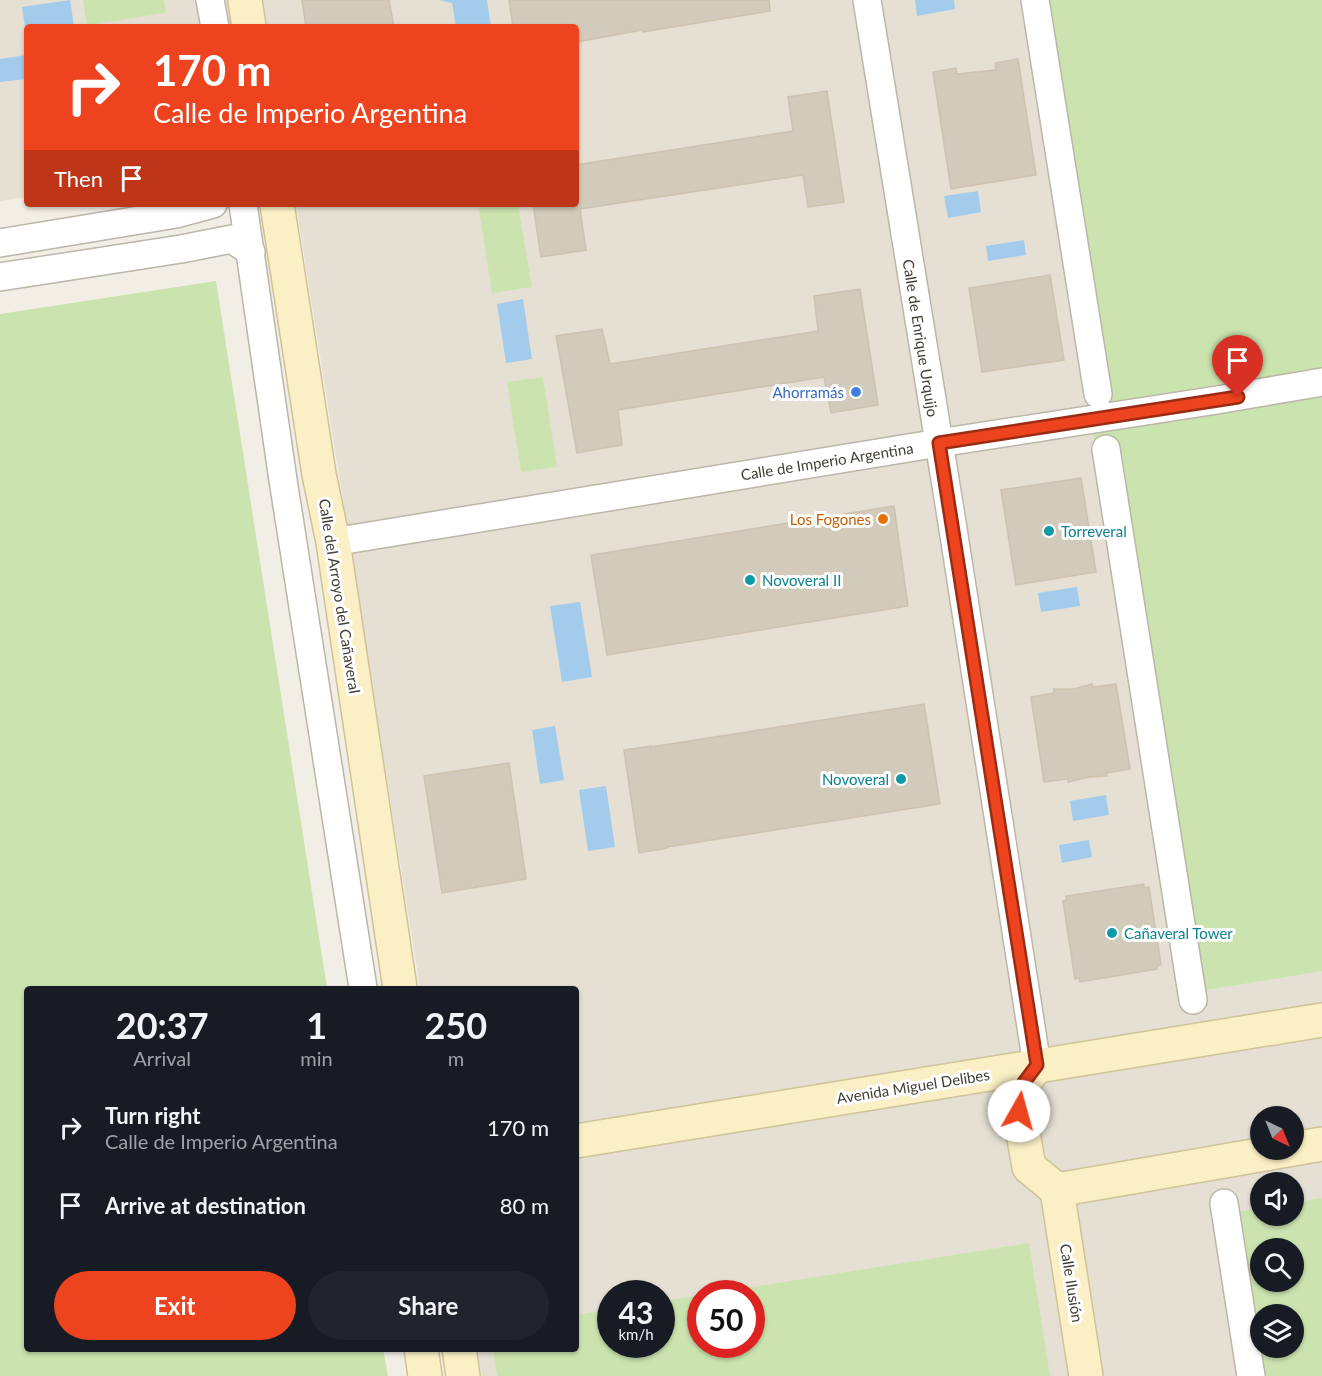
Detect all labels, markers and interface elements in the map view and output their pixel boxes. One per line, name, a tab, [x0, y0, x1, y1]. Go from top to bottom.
text: 170 m	[153, 45, 271, 95]
icon: right	[54, 48, 132, 126]
text: Calle de Imperio Argentina	[153, 96, 467, 129]
icon: arrive	[115, 162, 148, 195]
text: Then	[54, 165, 103, 192]
street label: Calle de Enrique Urquijo	[900, 258, 942, 418]
pin	[1212, 335, 1263, 397]
icon: arrive	[1221, 344, 1254, 377]
place label: Ahorramás	[772, 383, 844, 401]
marker: Ahorramás	[849, 385, 863, 399]
street label: Calle de Imperio Argentina	[739, 438, 915, 484]
street label: Calle del Arroyo del Cañaveral	[316, 497, 364, 695]
place label: Los Fogones	[790, 510, 871, 528]
marker: Los Fogones	[876, 512, 890, 526]
place label: Torreveral	[1061, 522, 1127, 540]
marker: Torreveral	[1042, 524, 1056, 538]
place label: Novoveral II	[762, 571, 841, 589]
marker: Novoveral II	[743, 573, 757, 587]
place label: Novoveral	[822, 770, 889, 788]
marker: Novoveral	[894, 772, 908, 786]
place label: Cañaveral Tower	[1124, 924, 1233, 942]
marker: Cañaveral Tower	[1105, 926, 1119, 940]
text: 20:37	[116, 1003, 209, 1047]
text: 1	[306, 1003, 327, 1047]
text: 250	[425, 1003, 487, 1047]
text: Arrival	[133, 1046, 191, 1070]
text: min	[300, 1046, 333, 1070]
text: m	[448, 1046, 464, 1070]
street label: Avenida Miguel Delibes	[835, 1065, 991, 1107]
position arrow	[987, 1079, 1051, 1143]
text: Turn right	[105, 1102, 200, 1129]
north arrow	[1250, 1106, 1304, 1160]
map controls	[1250, 1106, 1304, 1358]
icon: right	[54, 1111, 87, 1144]
text: 170 m	[487, 1114, 549, 1141]
text: Calle de Imperio Argentina	[105, 1129, 338, 1153]
button: sound	[1250, 1172, 1304, 1226]
icon: arrive	[54, 1189, 87, 1222]
text: Arrive at destination	[105, 1192, 306, 1219]
text: 80 m	[500, 1192, 549, 1219]
button: search	[1250, 1238, 1304, 1292]
street label: Calle Ilusión	[1057, 1242, 1087, 1324]
button: Exit	[54, 1271, 296, 1340]
button: Share	[308, 1271, 549, 1340]
speed limit sign: 50	[687, 1280, 765, 1358]
text: 43	[619, 1294, 653, 1330]
button: layers	[1250, 1304, 1304, 1358]
text: km/h	[618, 1325, 654, 1343]

